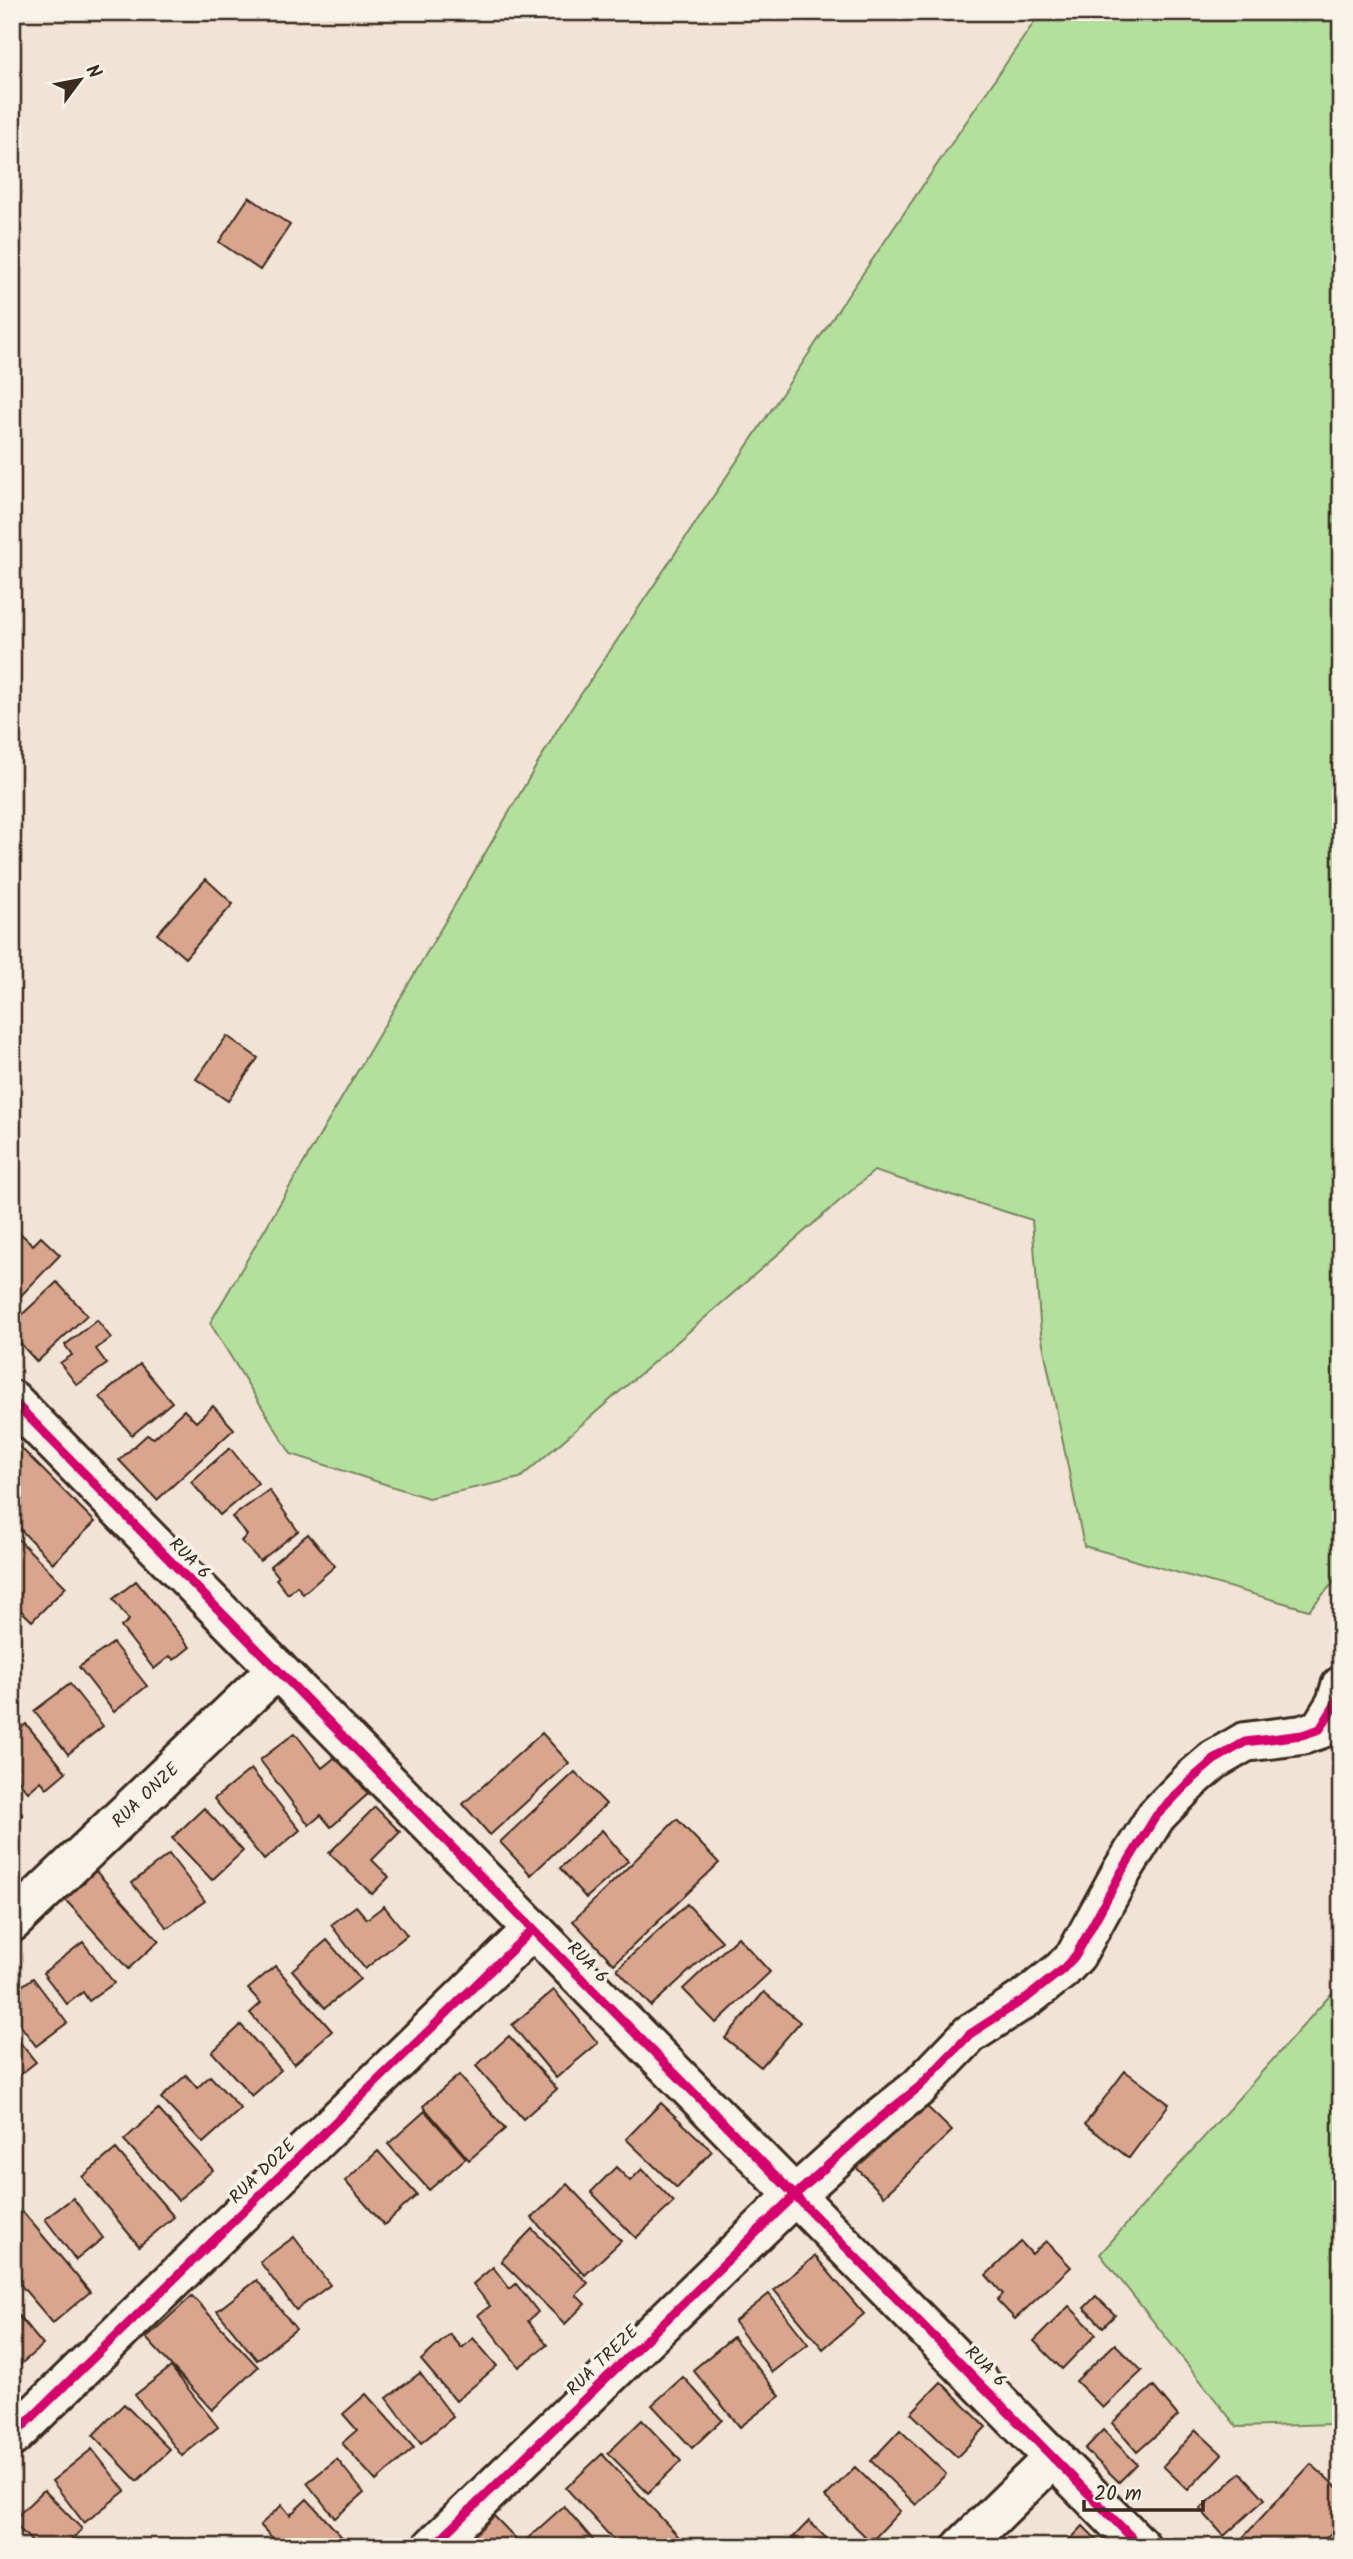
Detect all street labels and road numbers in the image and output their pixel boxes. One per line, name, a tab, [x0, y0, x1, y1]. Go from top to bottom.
street label: RUA 6	[161, 1531, 217, 1587]
street label: RUA ONZE	[106, 1756, 187, 1836]
street label: RUA 6	[559, 1935, 615, 1991]
street label: RUA DOZE	[223, 2132, 304, 2212]
street label: RUA TREZE	[560, 2318, 646, 2403]
street label: RUA 6	[957, 2339, 1013, 2395]

